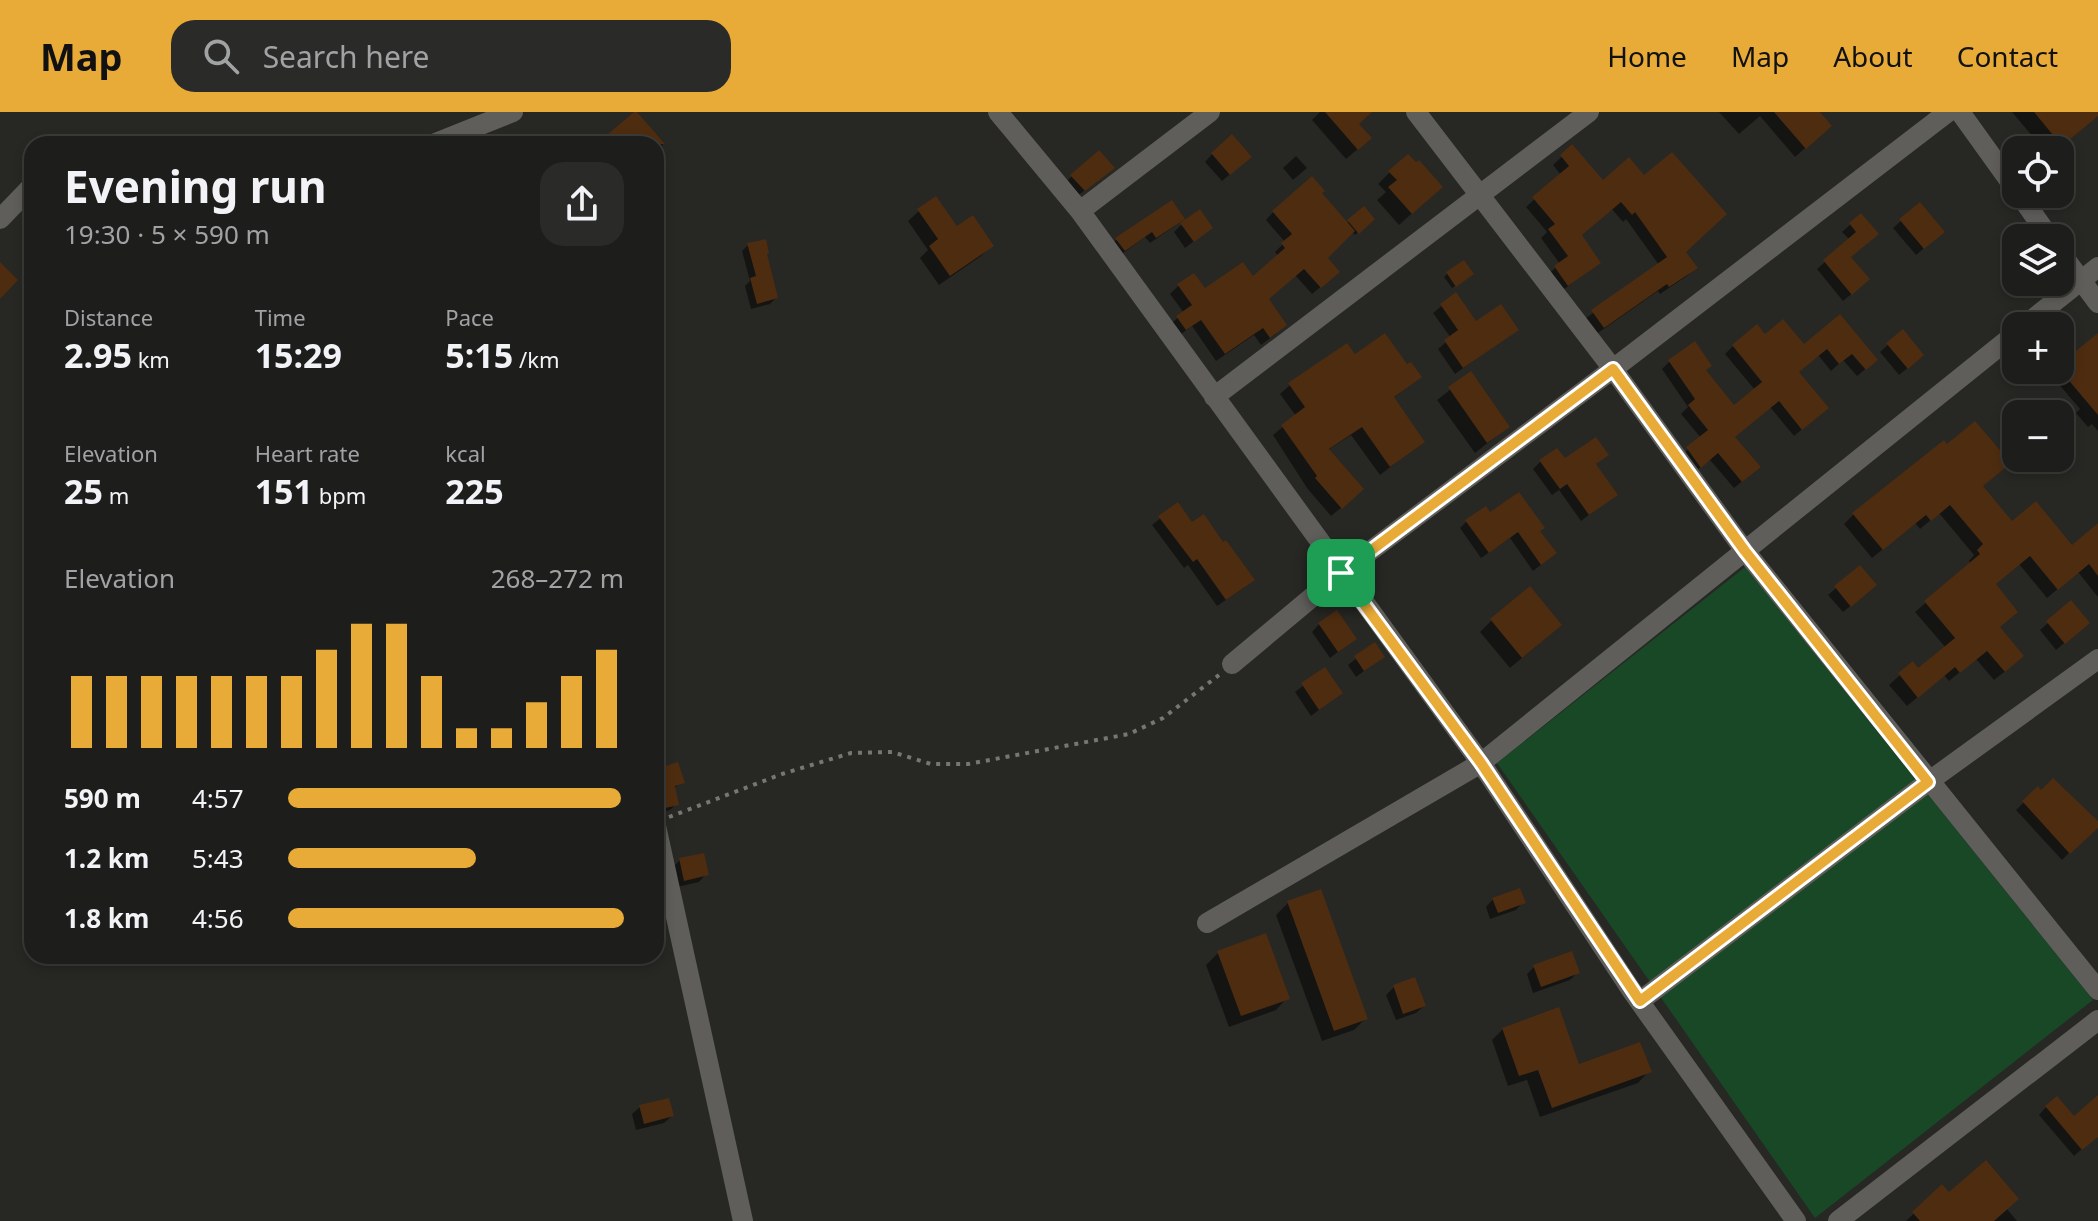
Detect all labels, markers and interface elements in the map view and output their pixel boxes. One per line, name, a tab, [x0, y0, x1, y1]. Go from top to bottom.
search box	[171, 20, 731, 92]
text: Map	[40, 30, 123, 82]
icon: search	[199, 34, 243, 78]
text: Search here	[263, 36, 430, 77]
text: Home	[1607, 37, 1687, 75]
text: Map	[1731, 37, 1789, 75]
text: About	[1833, 37, 1913, 75]
text: Contact	[1957, 37, 2058, 75]
map controls	[2002, 136, 2074, 472]
button: locate	[2002, 136, 2074, 208]
text: Evening run	[64, 156, 327, 216]
button: share	[540, 162, 624, 246]
text: 19:30 · 5 × 590 m	[64, 216, 270, 252]
button: layers	[2002, 224, 2074, 296]
text: Distance	[64, 302, 153, 332]
text: Time	[255, 302, 306, 332]
text: Pace	[445, 302, 494, 332]
button: +	[2002, 312, 2074, 384]
text: 2.95	[64, 332, 132, 378]
text: 15:29	[255, 332, 342, 378]
text: 5:15	[445, 332, 513, 378]
text: km	[132, 344, 170, 374]
text: /km	[513, 344, 559, 374]
button: −	[2002, 400, 2074, 472]
text: Elevation	[64, 438, 158, 468]
text: Heart rate	[255, 438, 360, 468]
text: kcal	[445, 438, 486, 468]
text: 25	[64, 468, 103, 514]
text: 151	[255, 468, 313, 514]
text: 225	[445, 468, 504, 514]
text: m	[103, 480, 129, 510]
text: bpm	[313, 480, 366, 510]
pin	[1307, 539, 1375, 607]
icon: arrive	[1319, 551, 1363, 595]
text: Elevation	[64, 560, 175, 596]
text: 268–272 m	[491, 560, 624, 596]
text: 590 m	[64, 780, 141, 816]
text: 4:57	[192, 780, 244, 816]
text: 1.2 km	[64, 840, 149, 876]
text: 5:43	[192, 840, 244, 876]
text: 1.8 km	[64, 900, 149, 936]
text: 4:56	[192, 900, 244, 936]

